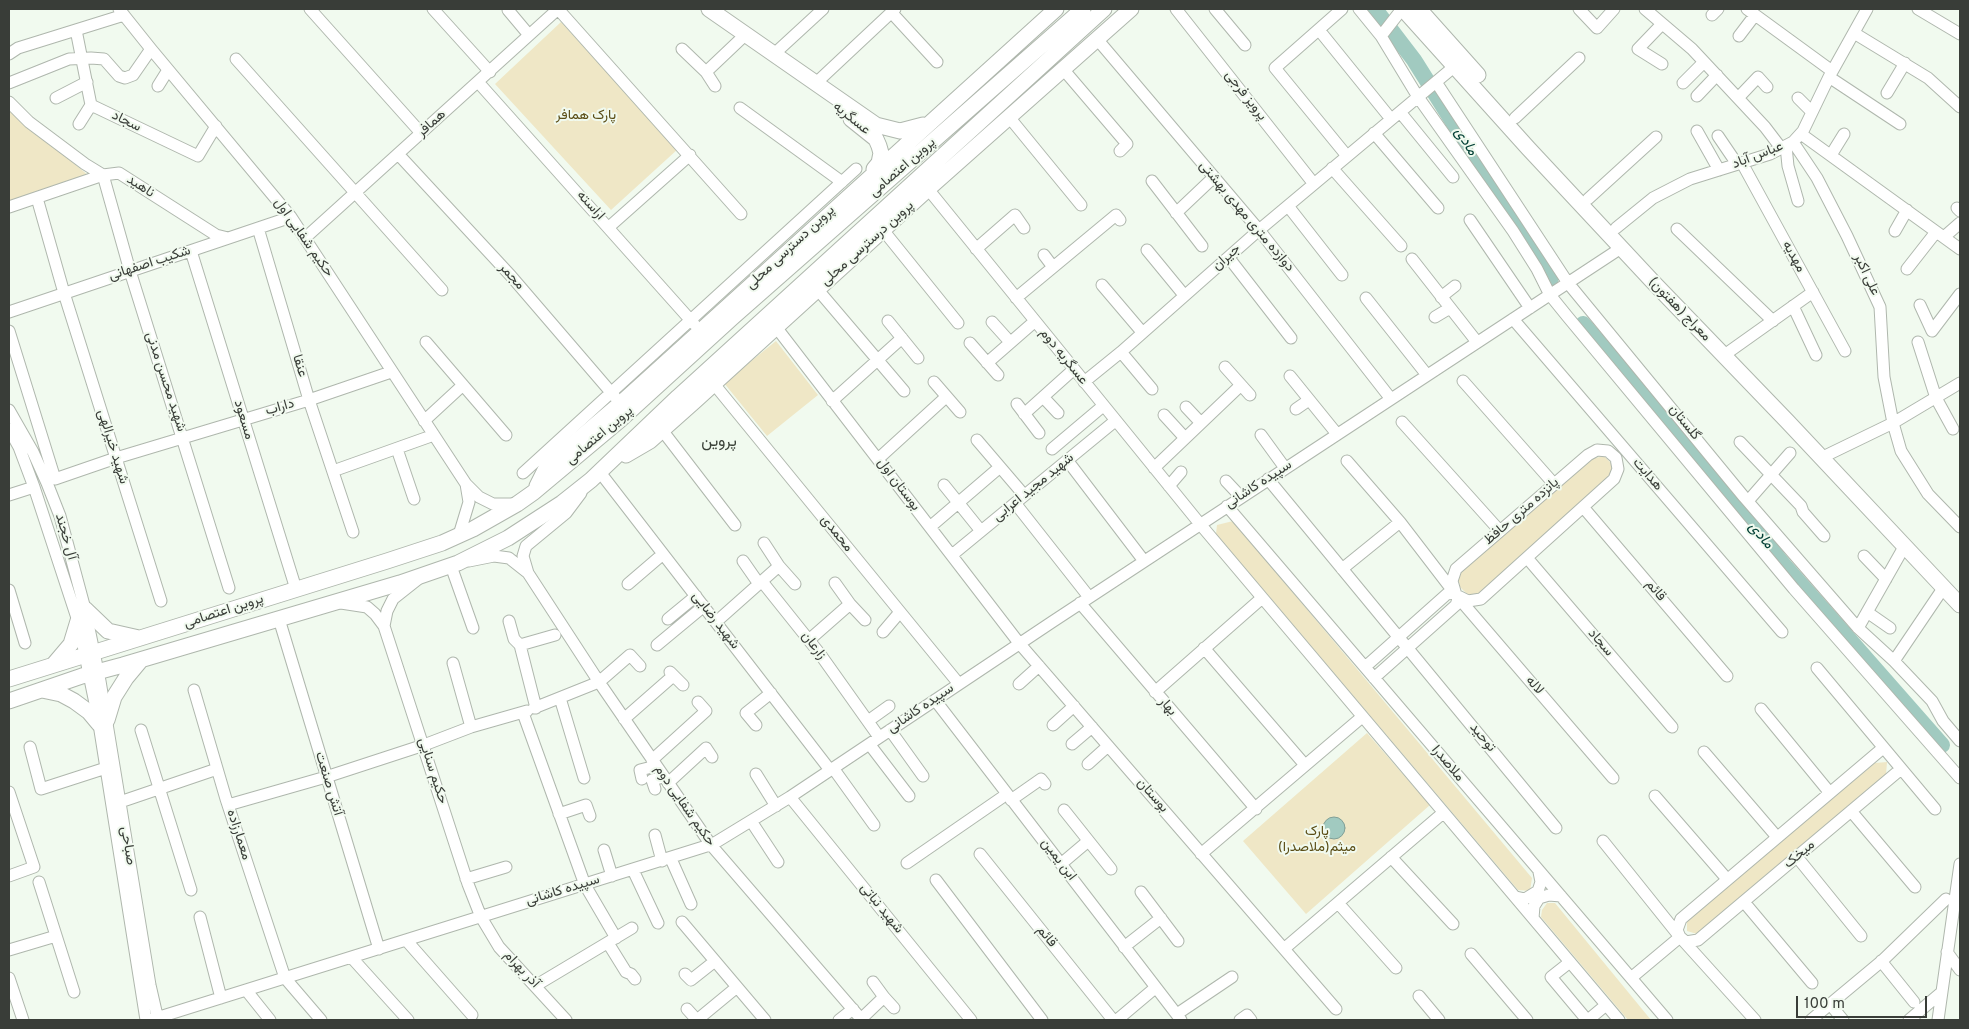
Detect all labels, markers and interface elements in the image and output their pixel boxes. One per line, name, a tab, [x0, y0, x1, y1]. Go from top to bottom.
street label: پرویز فرجی	[1220, 68, 1270, 124]
street label: عسگریه	[829, 99, 873, 139]
street label: همافر	[414, 107, 450, 141]
street label: سجاد	[108, 108, 144, 136]
park label: پارک همافر	[556, 108, 616, 124]
water label: مادی	[1450, 125, 1480, 159]
street label: پروین اعتصامی	[866, 135, 940, 201]
street label: عباس آباد	[1730, 139, 1786, 173]
street label: دوازده متری مهدی بهشتی	[1195, 158, 1297, 276]
street label: ناهید	[123, 172, 157, 202]
street label: اراسته	[572, 188, 608, 224]
street label: حکیم شفایی اول	[270, 195, 336, 281]
street label: پروین درسترسی محلی	[818, 198, 918, 290]
street label: پروین دسترسی محلی	[743, 202, 839, 294]
street label: مهدیه	[1778, 238, 1808, 276]
street label: جیران	[1209, 241, 1245, 275]
street label: شکیب اصفهانی	[107, 243, 193, 285]
street label: علی اکبر	[1849, 252, 1883, 298]
street label: مجمر	[495, 260, 527, 294]
street label: معراج (هفتون)	[1644, 274, 1714, 346]
street label: عسگریه دوم	[1035, 325, 1091, 389]
street label: شهید محسن مدنی	[141, 330, 189, 434]
street label: عنقا	[288, 353, 310, 379]
street label: داراب	[264, 396, 296, 420]
street label: مسعود	[229, 398, 257, 442]
street label: گلستان	[1665, 402, 1703, 444]
street label: پروین اعتصامی	[563, 403, 637, 469]
street label: شهید خیرالهی	[93, 408, 131, 486]
district label: پروین	[701, 433, 737, 453]
street label: شهید مجید اعرابی	[990, 450, 1078, 526]
street label: بوستان اول	[873, 455, 923, 515]
street label: هدایت	[1628, 455, 1666, 495]
street label: سپیده کاشانی	[1222, 457, 1296, 513]
street label: پانزده متری حافظ	[1481, 475, 1563, 549]
street label: آل خجند	[50, 512, 80, 562]
street label: محمدی	[816, 512, 856, 556]
water label: مادی	[1744, 519, 1776, 553]
street label: قائم	[1641, 577, 1669, 605]
street label: شهید رضایی	[687, 589, 743, 653]
street label: پروین اعتصامی	[182, 591, 266, 633]
street label: سجاد	[1584, 626, 1616, 660]
street label: زارعان	[797, 629, 829, 663]
street label: لاله	[1521, 673, 1547, 699]
street label: سپیده کاشانی	[885, 681, 957, 737]
street label: بهار	[1154, 694, 1180, 720]
street label: توحید	[1465, 720, 1499, 756]
street label: حکیم سنایی	[413, 736, 451, 806]
street label: ملاصدرا	[1427, 742, 1467, 786]
street label: آتش صنعت	[310, 750, 346, 818]
street label: حکیم شفایی دوم	[650, 762, 718, 850]
street label: بوستان	[1133, 775, 1171, 817]
street label: معمارزاده	[222, 808, 254, 862]
park label: پارک میثم(ملاصدرا)	[1278, 824, 1356, 856]
street label: صباحی	[116, 826, 138, 866]
street label: ابن یمین	[1037, 835, 1079, 885]
street label: میخک	[1781, 837, 1819, 873]
street label: سپیده کاشانی	[524, 872, 602, 910]
street label: شهید نباتی	[856, 881, 906, 937]
street label: قائم	[1032, 923, 1060, 951]
street label: آذر بهرام	[499, 948, 543, 992]
scale bar	[1799, 986, 1930, 1018]
text: 100 m	[1804, 995, 1845, 1014]

